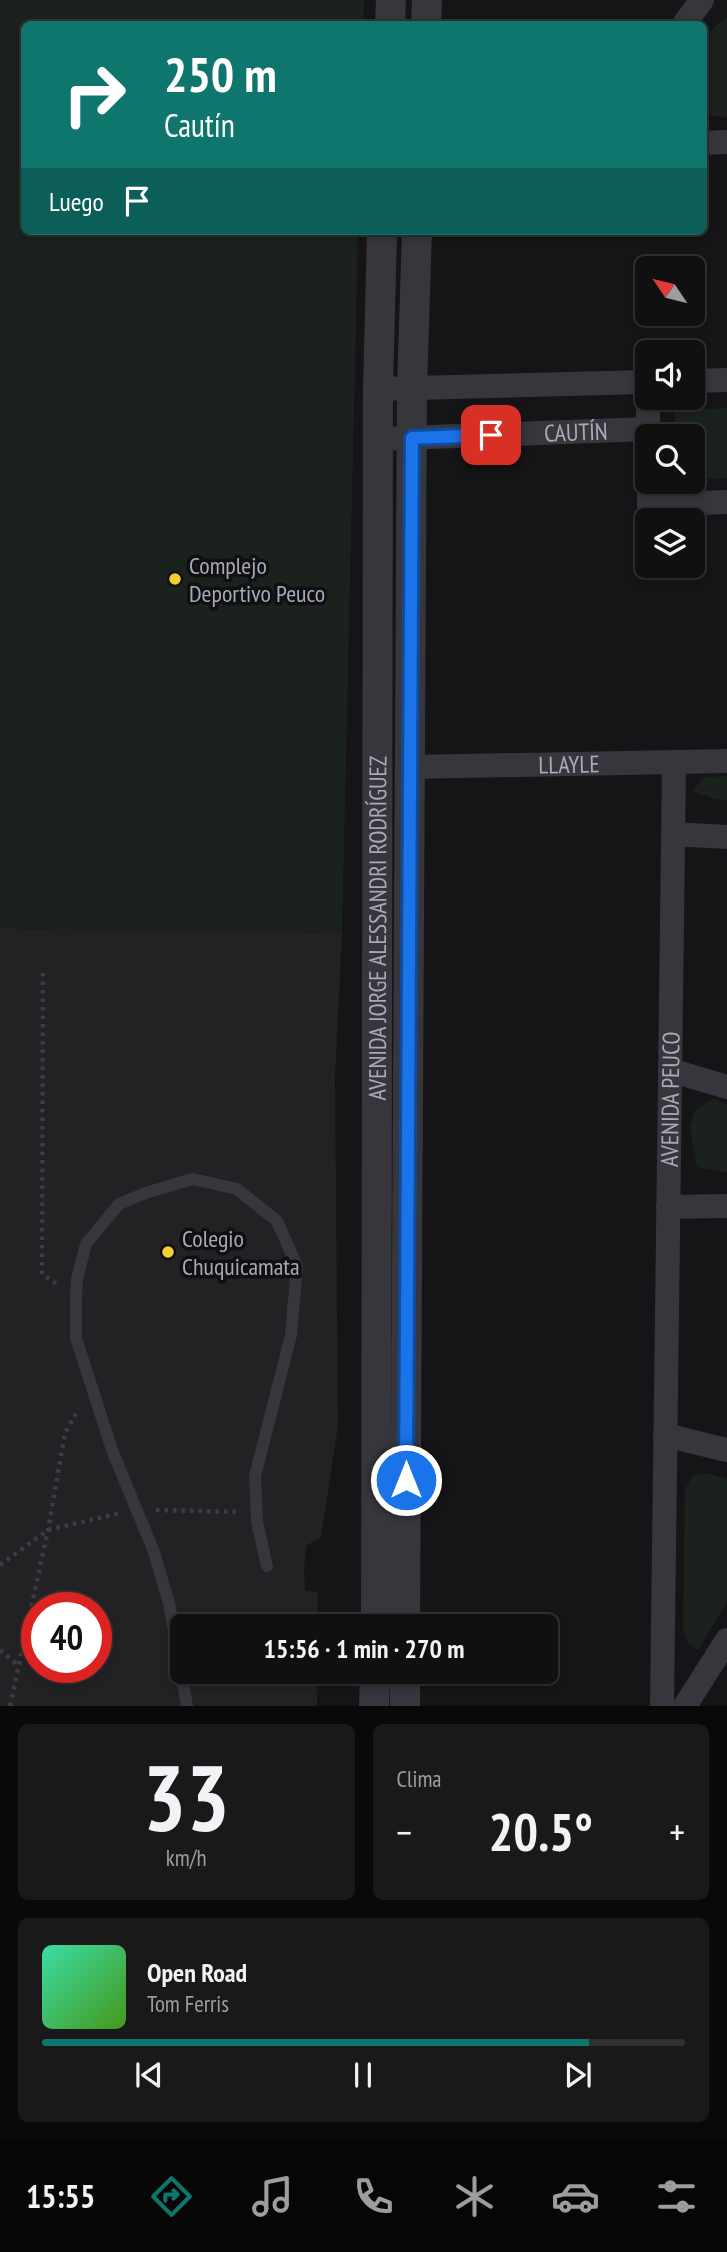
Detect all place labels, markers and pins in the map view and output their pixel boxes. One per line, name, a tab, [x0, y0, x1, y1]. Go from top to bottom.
pin	[461, 405, 521, 465]
place label: Complejo Deportivo Peuco	[189, 550, 325, 609]
marker: Complejo Deportivo Peuco	[167, 571, 183, 587]
place label: Colegio Chuquicamata	[182, 1223, 300, 1282]
marker: Colegio Chuquicamata	[160, 1244, 176, 1260]

